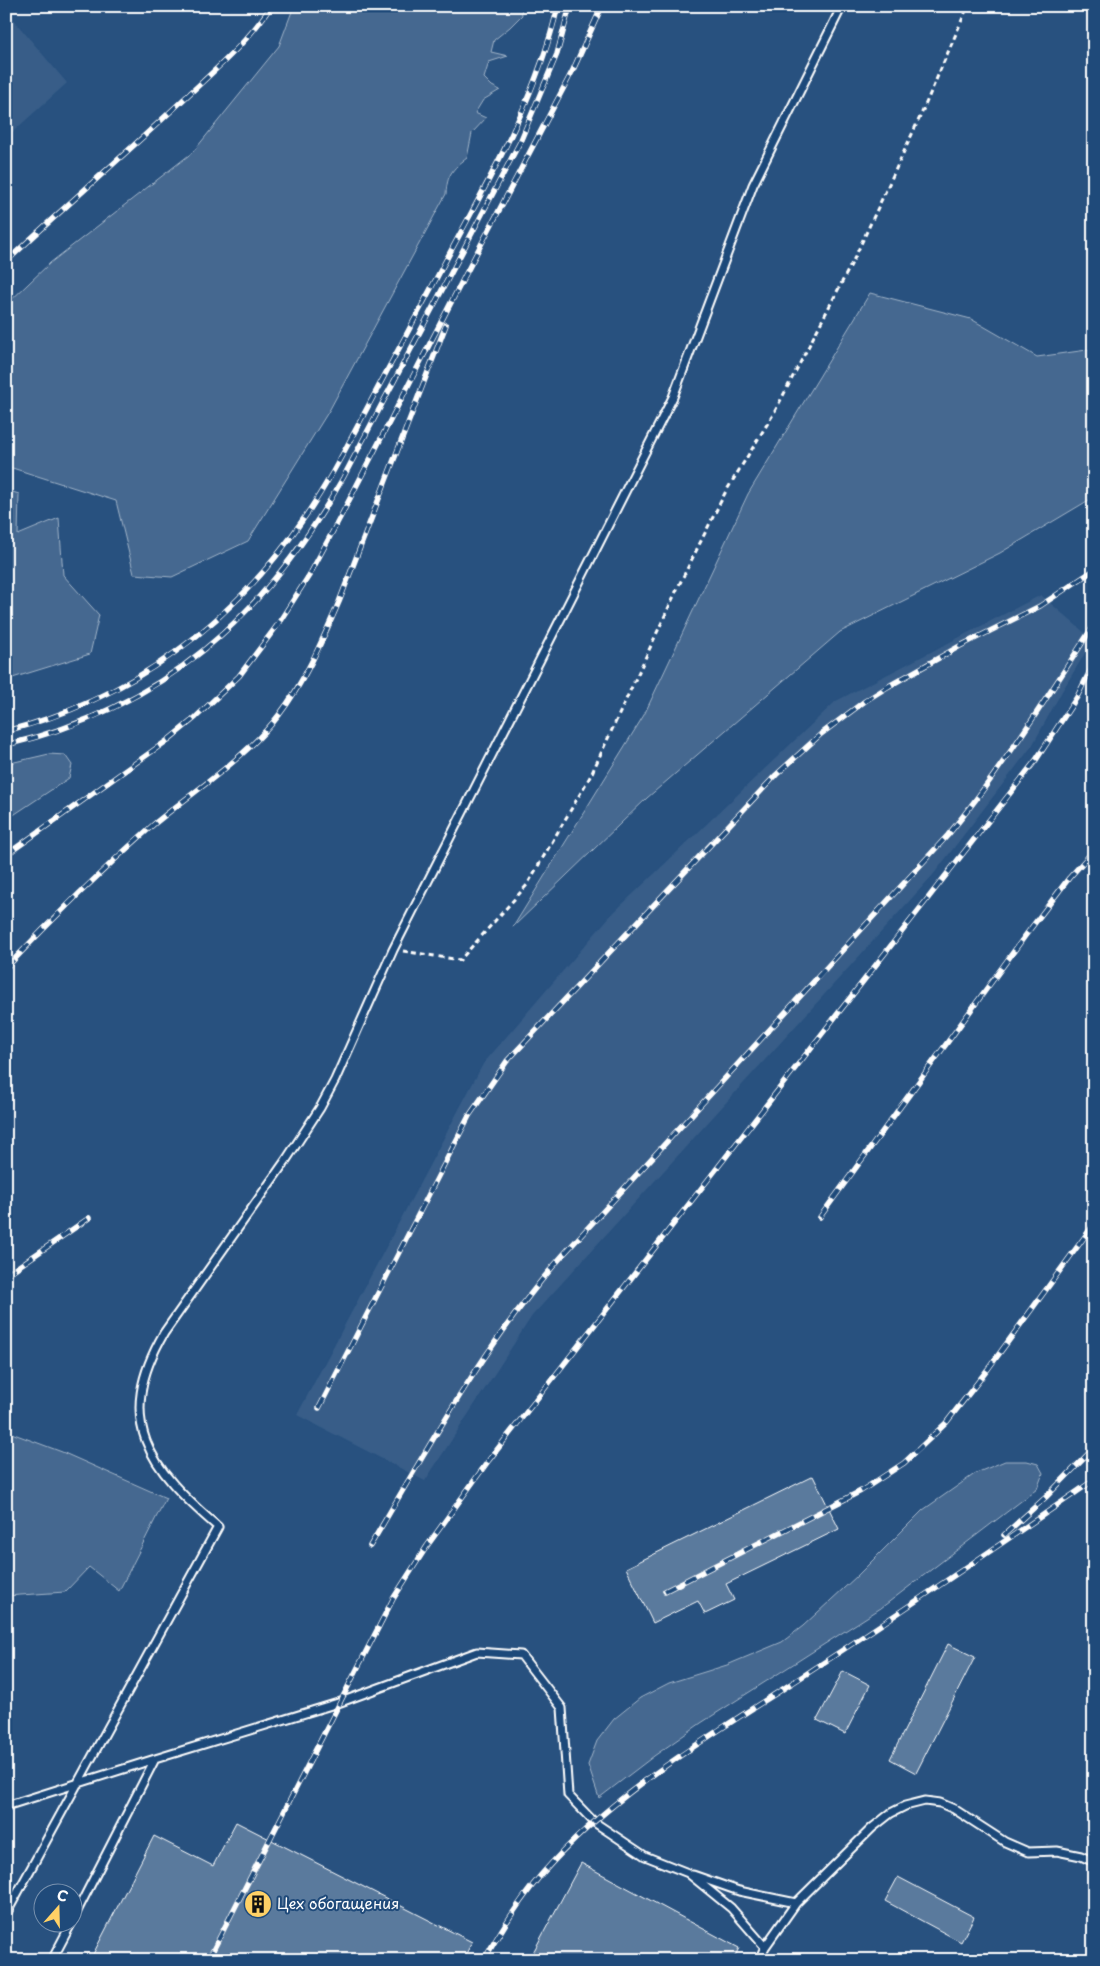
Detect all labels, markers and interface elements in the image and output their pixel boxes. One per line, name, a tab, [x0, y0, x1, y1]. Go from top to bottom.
north arrow	[32, 1884, 82, 1934]
text: С	[54, 1884, 71, 1907]
building icon: Цех обогащения	[243, 1889, 273, 1919]
place label: Цех обогащения	[277, 1891, 399, 1914]

